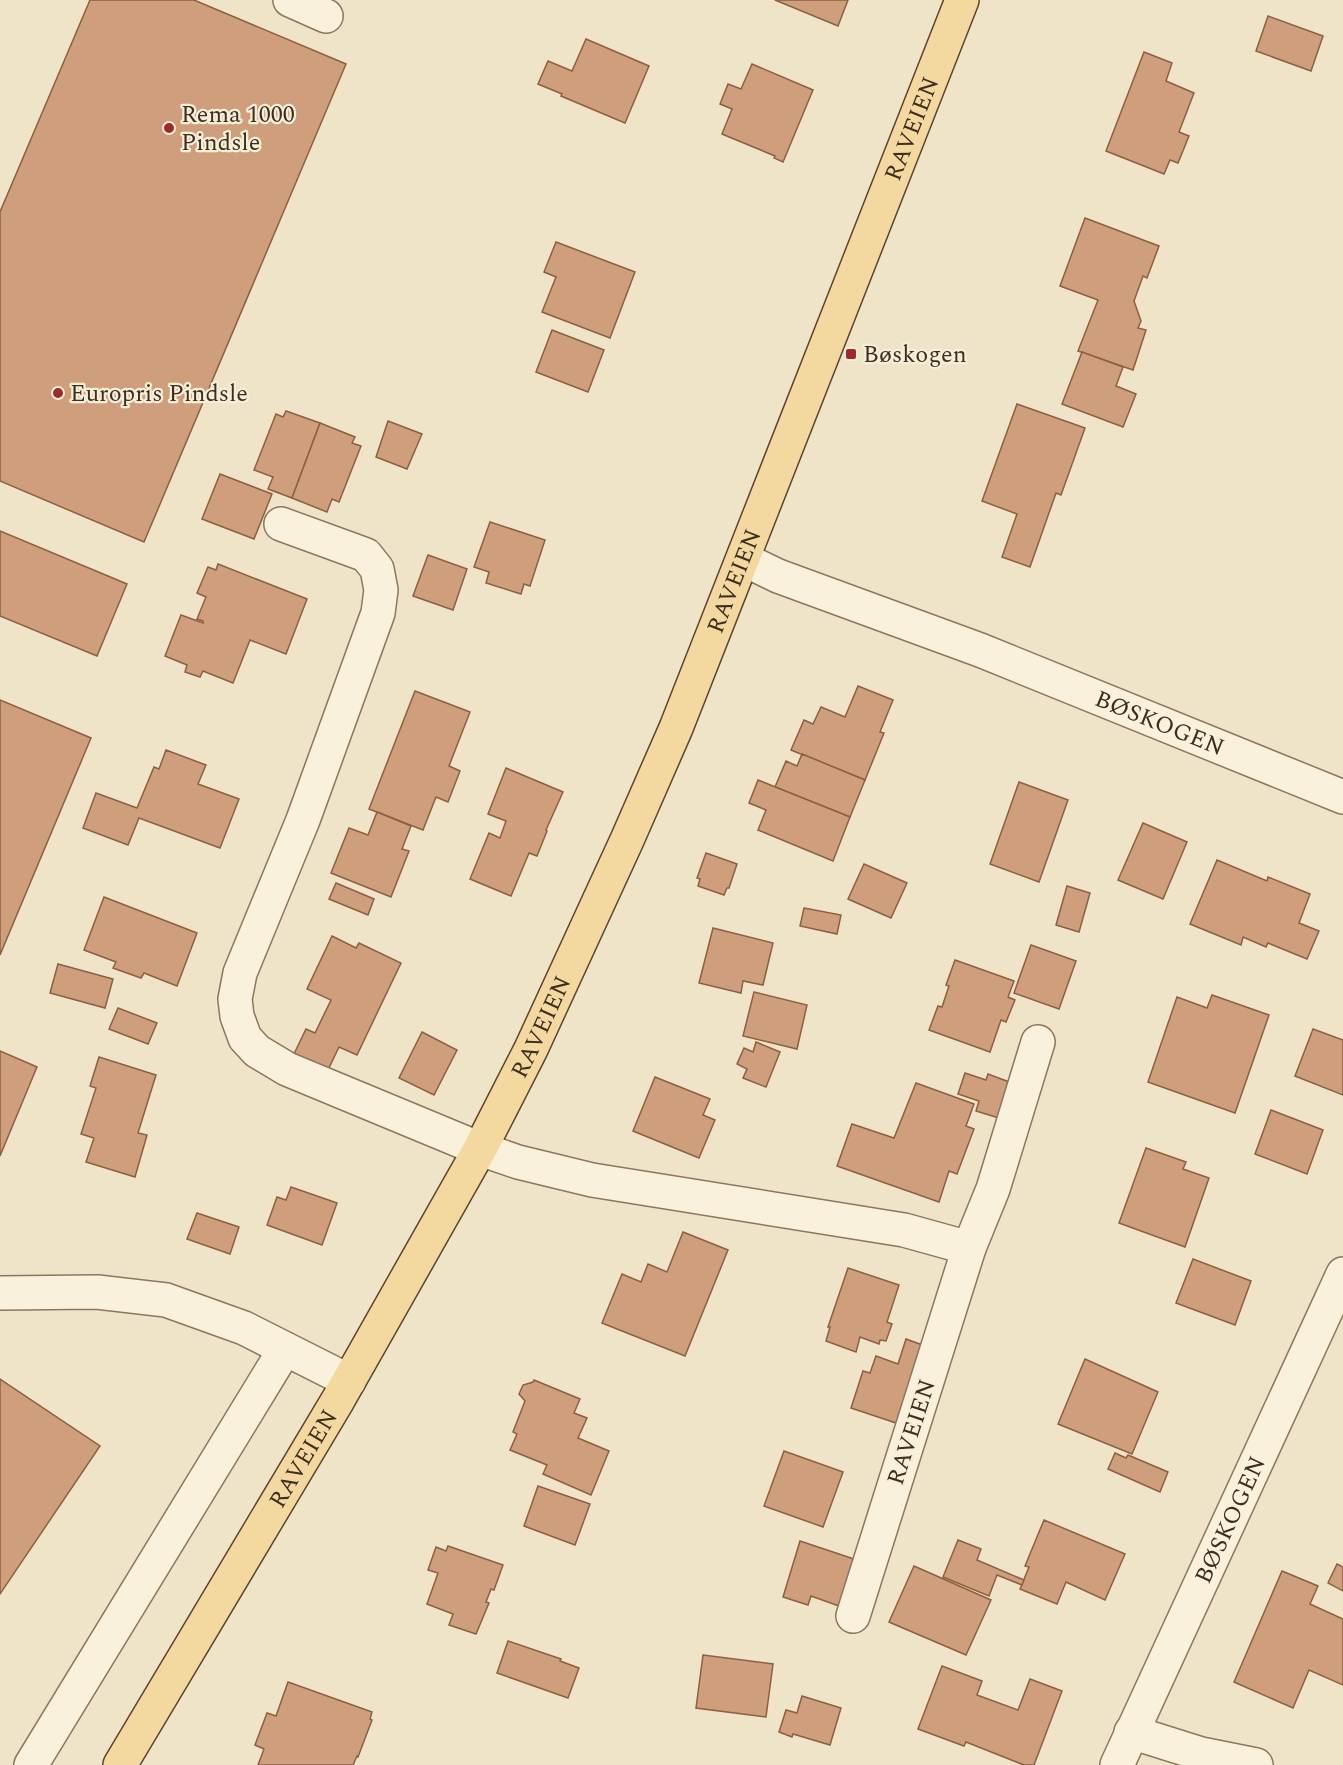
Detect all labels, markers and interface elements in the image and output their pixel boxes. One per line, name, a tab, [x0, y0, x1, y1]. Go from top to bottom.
street label: RAVEIEN	[876, 71, 949, 187]
place label: Rema 1000 Pindsle	[181, 97, 295, 161]
marker: Rema 1000 Pindsle	[162, 121, 176, 135]
place label: Bøskogen	[863, 337, 967, 373]
marker: Bøskogen	[844, 347, 858, 361]
place label: Europris Pindsle	[70, 376, 248, 412]
marker: Europris Pindsle	[51, 386, 65, 400]
street label: RAVEIEN	[698, 524, 771, 639]
street label: BØSKOGEN	[1089, 681, 1230, 766]
street label: RAVEIEN	[502, 970, 581, 1085]
street label: RAVEIEN	[878, 1375, 946, 1490]
street label: RAVEIEN	[260, 1403, 347, 1515]
street label: BØSKOGEN	[1186, 1450, 1276, 1590]

